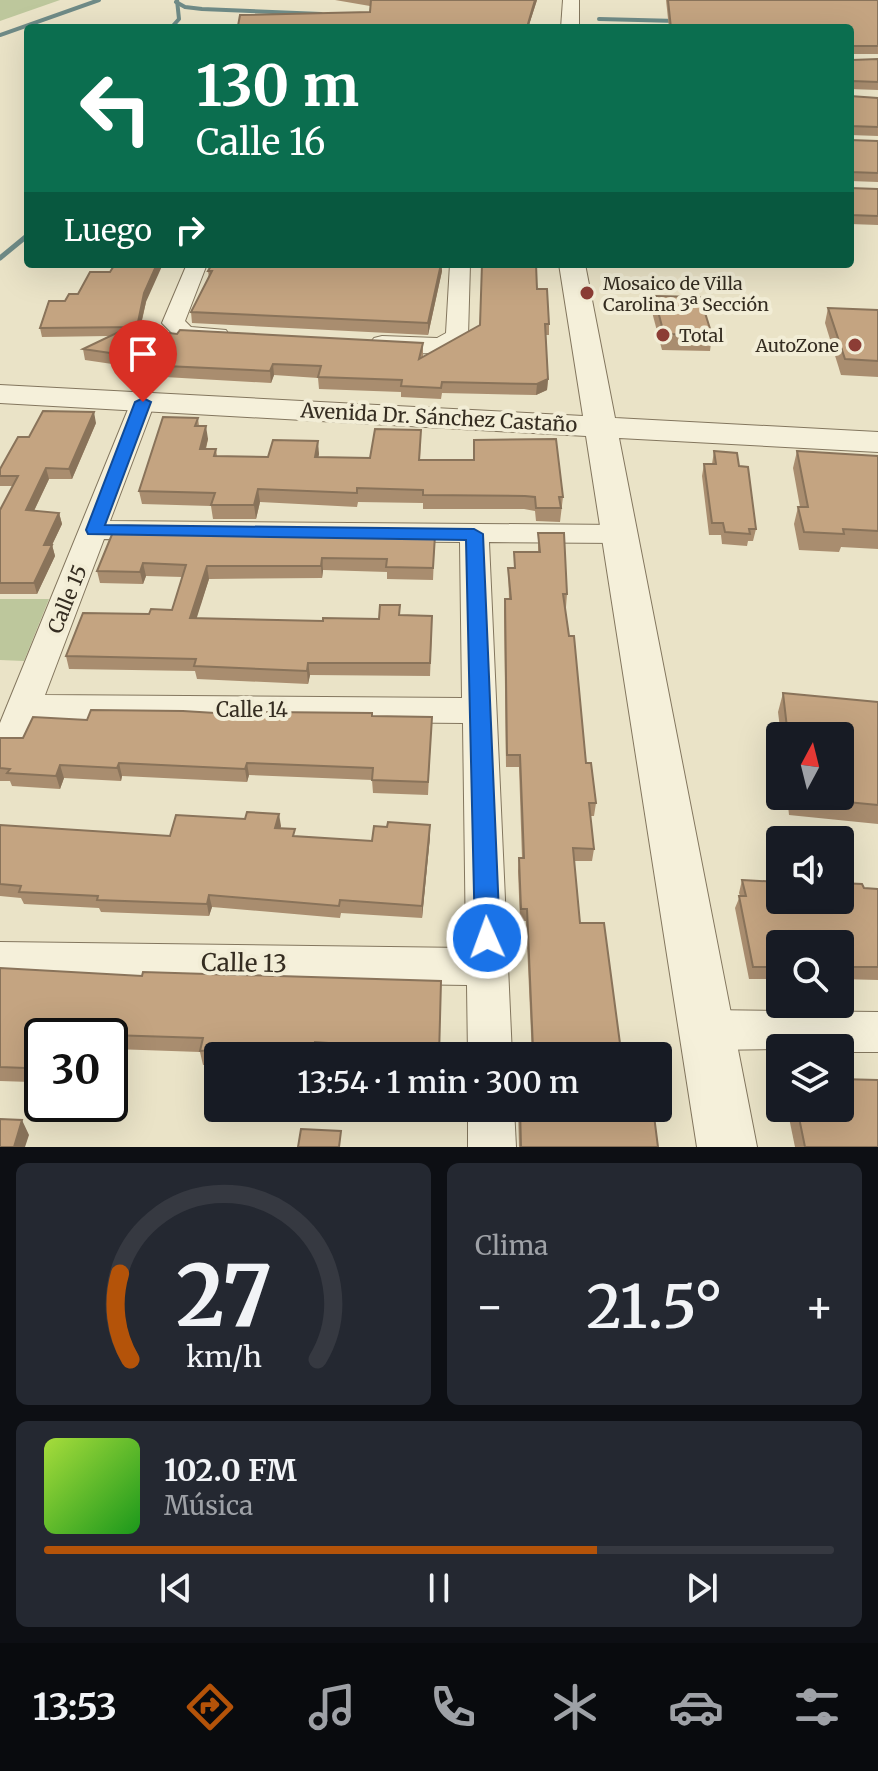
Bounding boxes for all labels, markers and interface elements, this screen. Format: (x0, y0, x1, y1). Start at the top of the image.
text: 130 m (196, 51, 359, 121)
icon: left (64, 56, 168, 160)
text: Calle 16 (196, 120, 326, 165)
icon: right (168, 208, 212, 252)
text: Luego (64, 211, 152, 249)
place label: Mosaico de Villa Carolina 3ª Sección (603, 272, 769, 316)
marker: Mosaico de Villa Carolina 3ª Sección (578, 284, 596, 302)
pin (109, 320, 177, 402)
place label: Total (679, 324, 724, 347)
marker: Total (654, 326, 672, 344)
icon: arrive (121, 332, 165, 376)
place label: AutoZone (754, 334, 839, 357)
marker: AutoZone (846, 336, 864, 354)
street label: Avenida Dr. Sánchez Castaño (299, 397, 578, 437)
street label: Calle 15 (42, 561, 92, 637)
street label: Calle 14 (216, 697, 288, 722)
north arrow (766, 722, 854, 810)
map controls (766, 722, 854, 1122)
button: sound (766, 826, 854, 914)
position arrow (445, 896, 529, 980)
button: search (766, 930, 854, 1018)
street label: Calle 13 (201, 947, 287, 979)
speed limit sign: 30 (24, 1018, 128, 1122)
button: layers (766, 1034, 854, 1122)
text: 13:54 · 1 min · 300 m (297, 1063, 579, 1101)
text: Clima (475, 1229, 548, 1262)
text: 27 (175, 1244, 272, 1349)
text: 21.5° (586, 1269, 723, 1344)
text: − (475, 1279, 504, 1334)
text: + (805, 1279, 834, 1334)
text: km/h (186, 1339, 261, 1375)
text: 102.0 FM (164, 1451, 297, 1489)
text: Música (164, 1489, 253, 1522)
icon: previous (154, 1566, 198, 1610)
icon: pause (417, 1566, 461, 1610)
icon: next (680, 1566, 724, 1610)
icon: directions (182, 1679, 238, 1735)
icon: music (304, 1679, 360, 1735)
icon: phone (425, 1679, 481, 1735)
icon: climate (547, 1679, 603, 1735)
icon: car (668, 1679, 724, 1735)
icon: filters (789, 1679, 845, 1735)
text: 13:53 (33, 1685, 117, 1730)

